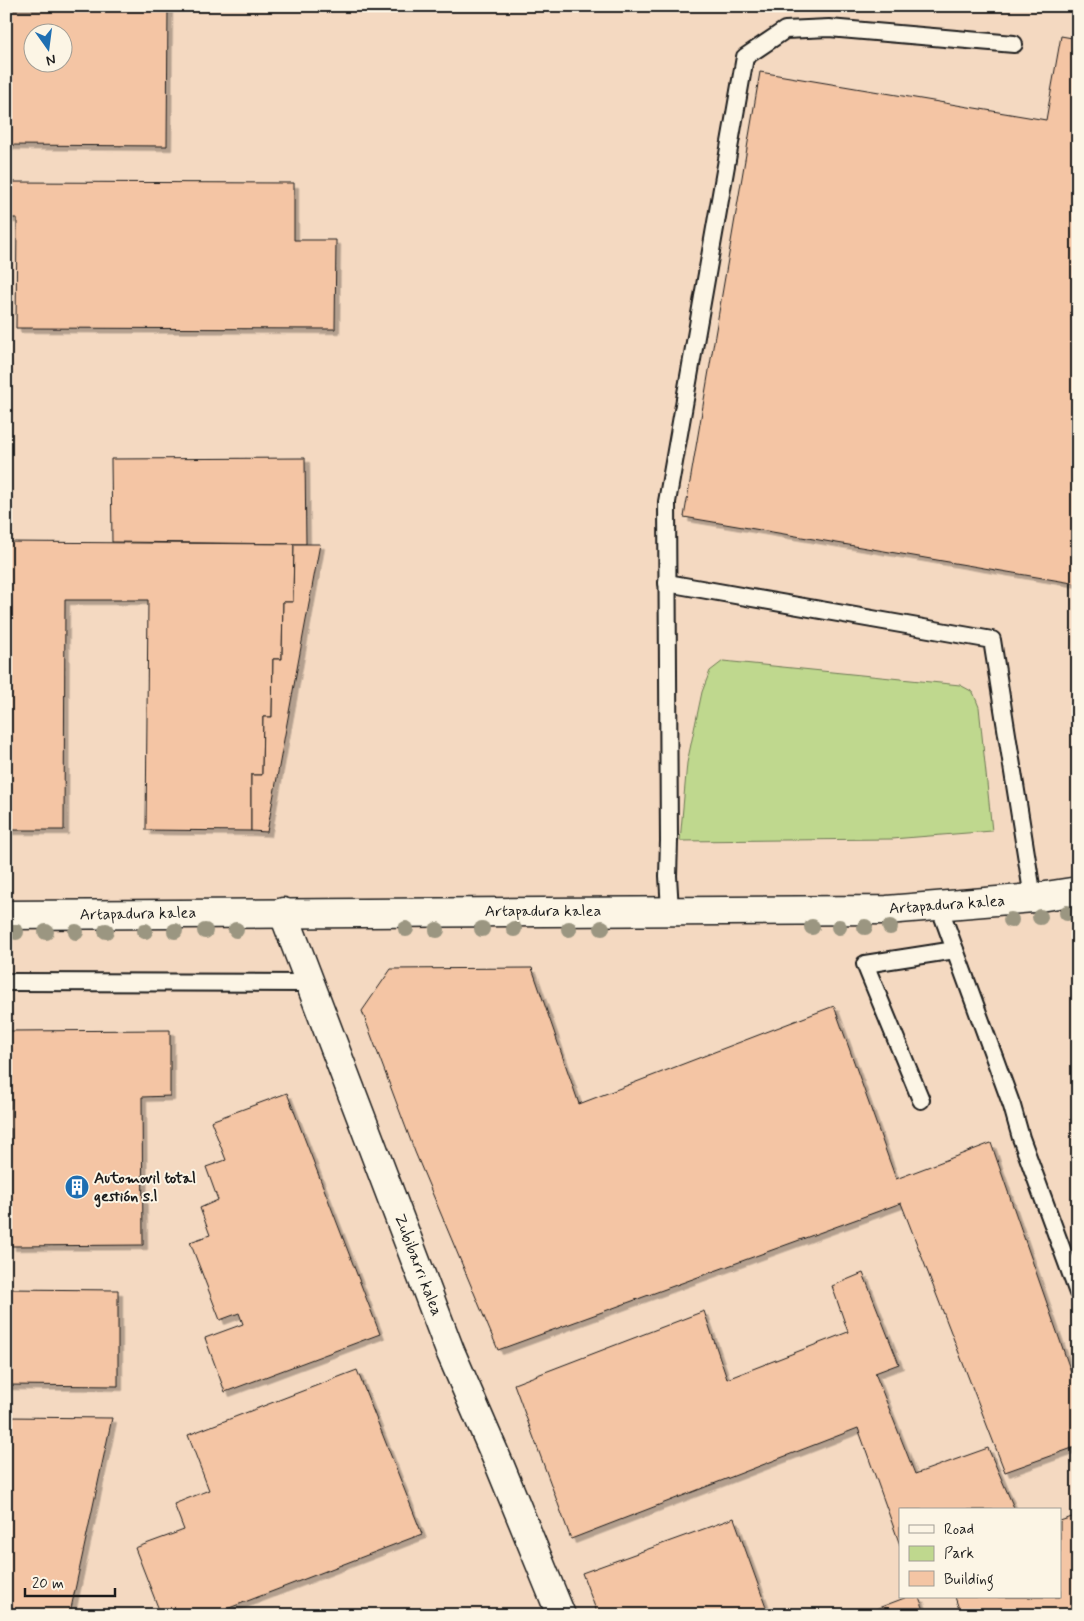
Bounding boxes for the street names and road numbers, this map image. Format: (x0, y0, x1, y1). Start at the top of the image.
street label: Artapadura kalea (888, 890, 1006, 920)
street label: Artapadura kalea (485, 901, 601, 922)
street label: Artapadura kalea (80, 902, 197, 926)
street label: Zubibarri kalea (389, 1211, 447, 1319)

